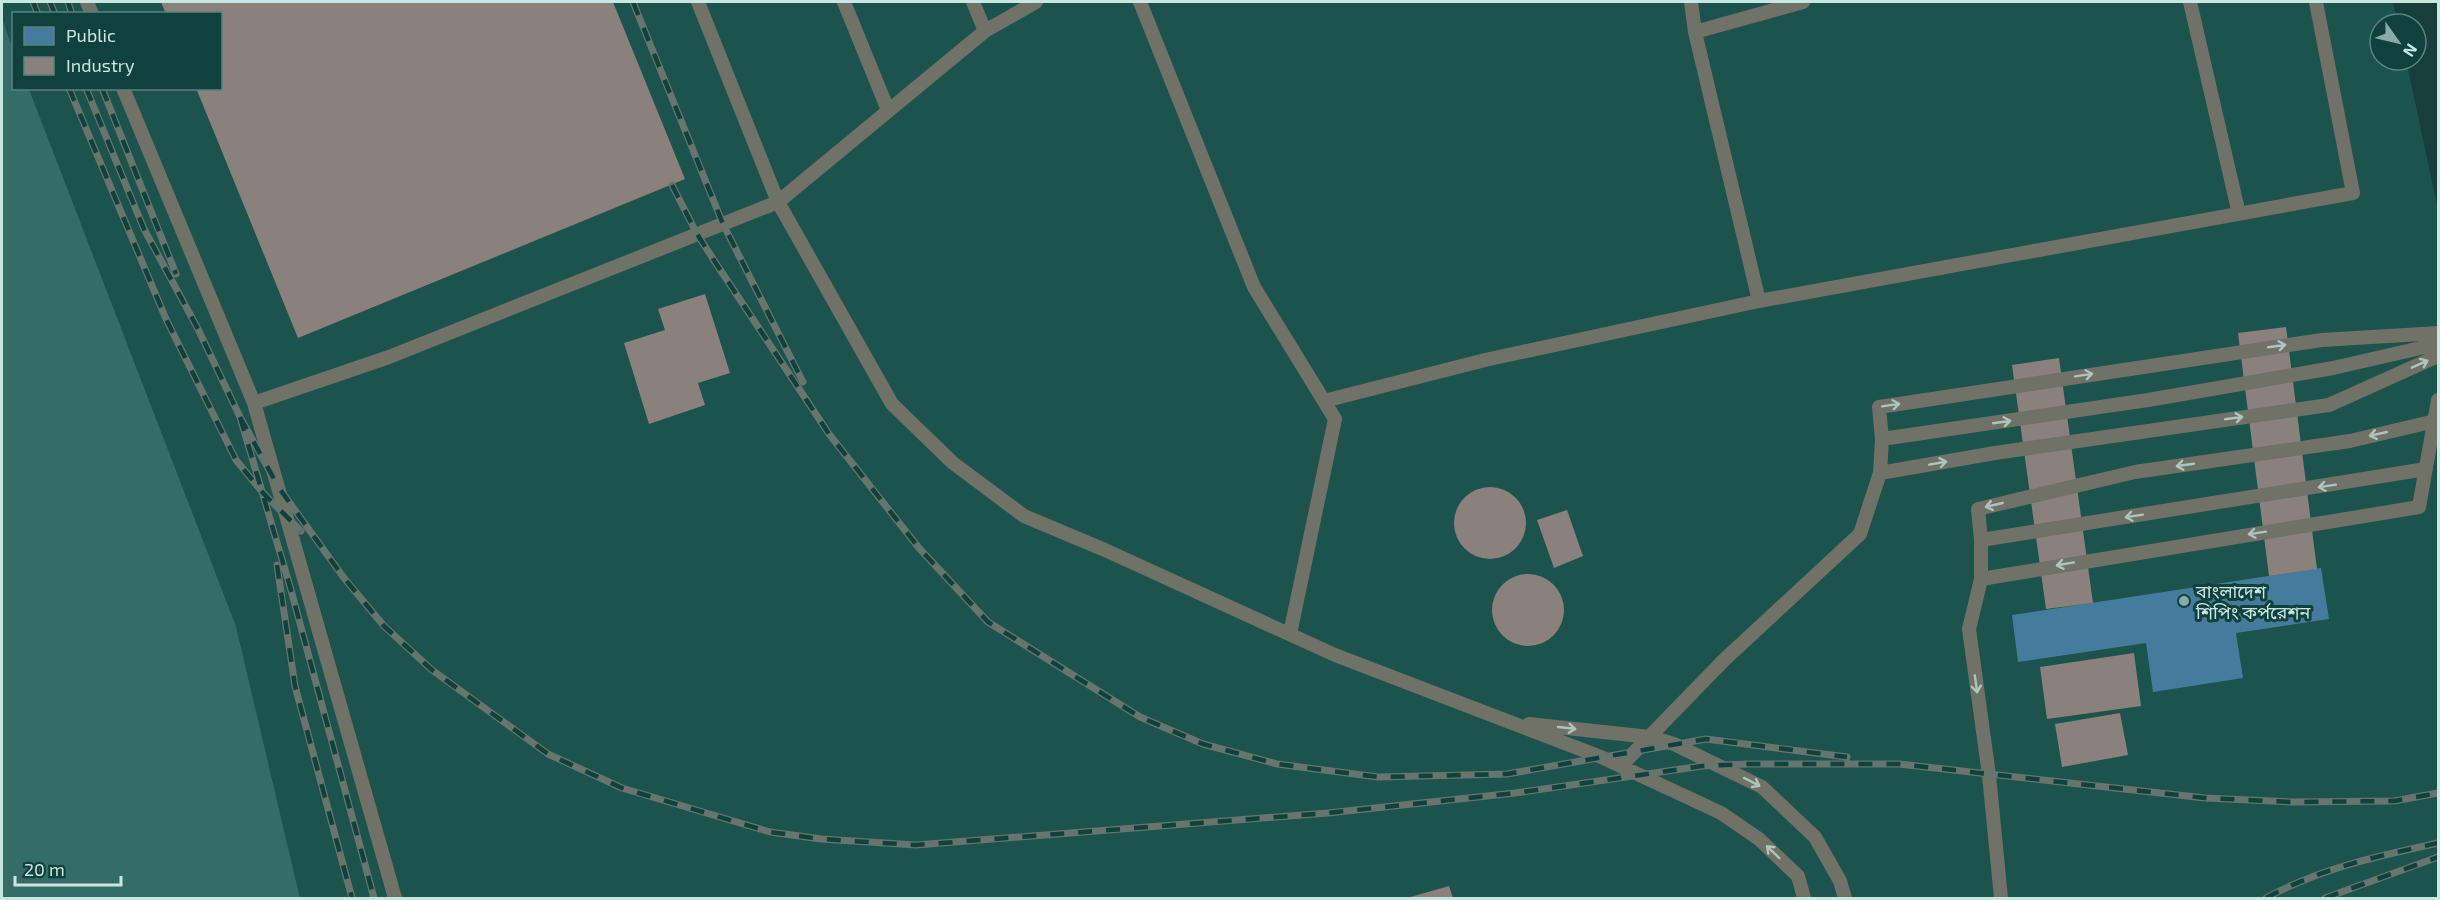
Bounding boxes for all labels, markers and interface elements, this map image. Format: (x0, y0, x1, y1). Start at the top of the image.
legend (12, 12, 222, 90)
north arrow (2368, 12, 2428, 72)
text: Public (66, 24, 116, 46)
text: N (2400, 41, 2422, 61)
text: Industry (66, 54, 135, 76)
one-way arrow (2266, 341, 2286, 352)
one-way arrow (2410, 358, 2428, 370)
one-way arrow (2073, 370, 2093, 381)
one-way arrow (1881, 400, 1900, 411)
one-way arrow (2224, 413, 2244, 424)
one-way arrow (1992, 416, 2012, 427)
one-way arrow (2368, 429, 2387, 441)
one-way arrow (1927, 457, 1947, 468)
one-way arrow (2176, 459, 2196, 470)
one-way arrow (2318, 480, 2337, 491)
one-way arrow (1985, 499, 2004, 511)
one-way arrow (2125, 511, 2145, 522)
one-way arrow (2248, 528, 2268, 539)
one-way arrow (2056, 559, 2075, 570)
place label: বাংলাদেশ শিপিং কর্পরেশন (2195, 580, 2312, 623)
marker: বাংলাদেশ শিপিং কর্পরেশন (2177, 594, 2191, 608)
one-way arrow (1971, 674, 1982, 694)
one-way arrow (1557, 723, 1577, 734)
one-way arrow (1743, 776, 1760, 788)
one-way arrow (1765, 844, 1780, 859)
scale bar (15, 849, 122, 887)
text: 20 m (24, 858, 65, 880)

